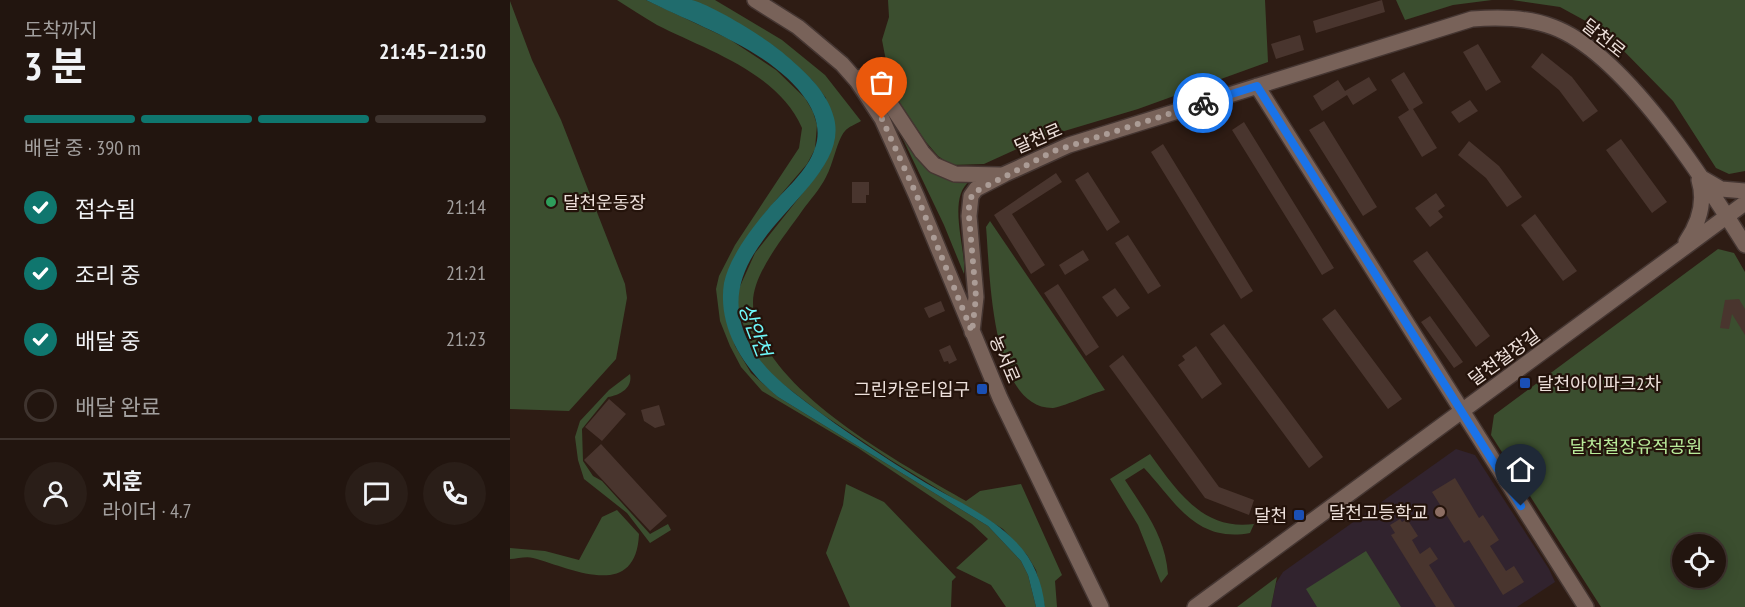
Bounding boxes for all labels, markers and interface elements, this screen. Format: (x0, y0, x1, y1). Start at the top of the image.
street label: 달천로 (1577, 13, 1631, 63)
text: 도착까지 (24, 17, 98, 43)
text: 21:45–21:50 (379, 37, 486, 65)
text: 3 분 (24, 40, 87, 91)
pin (856, 57, 907, 119)
icon: bag (865, 66, 898, 99)
courier (1173, 73, 1233, 133)
icon: bike (1187, 87, 1220, 120)
street label: 달천로 (1011, 118, 1065, 158)
text: 배달 중 · 390 m (24, 135, 140, 161)
icon: check (24, 191, 57, 224)
place label: 달천운동장 (563, 191, 646, 214)
text: 21:14 (446, 194, 486, 220)
text: 접수됨 (75, 195, 136, 223)
marker: 달천운동장 (544, 195, 558, 209)
icon: check (24, 257, 57, 290)
text: 21:21 (446, 260, 486, 286)
text: 조리 중 (75, 261, 140, 289)
water label: 상안천 (733, 300, 778, 363)
icon: check (24, 323, 57, 356)
street label: 달천철장길 (1464, 323, 1544, 391)
text: 21:23 (446, 326, 486, 352)
text: 배달 중 (75, 327, 140, 355)
street label: 농서로 (985, 332, 1025, 386)
place label: 달천아이파크2차 (1537, 372, 1661, 395)
marker: 달천아이파크2차 (1518, 376, 1532, 390)
place label: 그린카운티입구 (854, 378, 970, 401)
marker: 그린카운티입구 (975, 382, 989, 396)
text: 배달 완료 (75, 393, 161, 421)
park label: 달천철장유적공원 (1570, 435, 1702, 458)
pin (1495, 444, 1546, 506)
icon: home (1504, 453, 1537, 486)
button: person (24, 462, 87, 525)
button: chat (345, 462, 408, 525)
button: phone (423, 462, 486, 525)
text: 지훈 (102, 467, 142, 495)
text: 라이더 · 4.7 (102, 498, 192, 524)
place label: 달천고등학교 (1329, 501, 1428, 524)
place label: 달천 (1254, 504, 1287, 527)
marker: 달천고등학교 (1433, 505, 1447, 519)
marker: 달천 (1292, 508, 1306, 522)
map controls (1672, 534, 1726, 588)
button: locate (1672, 534, 1726, 588)

